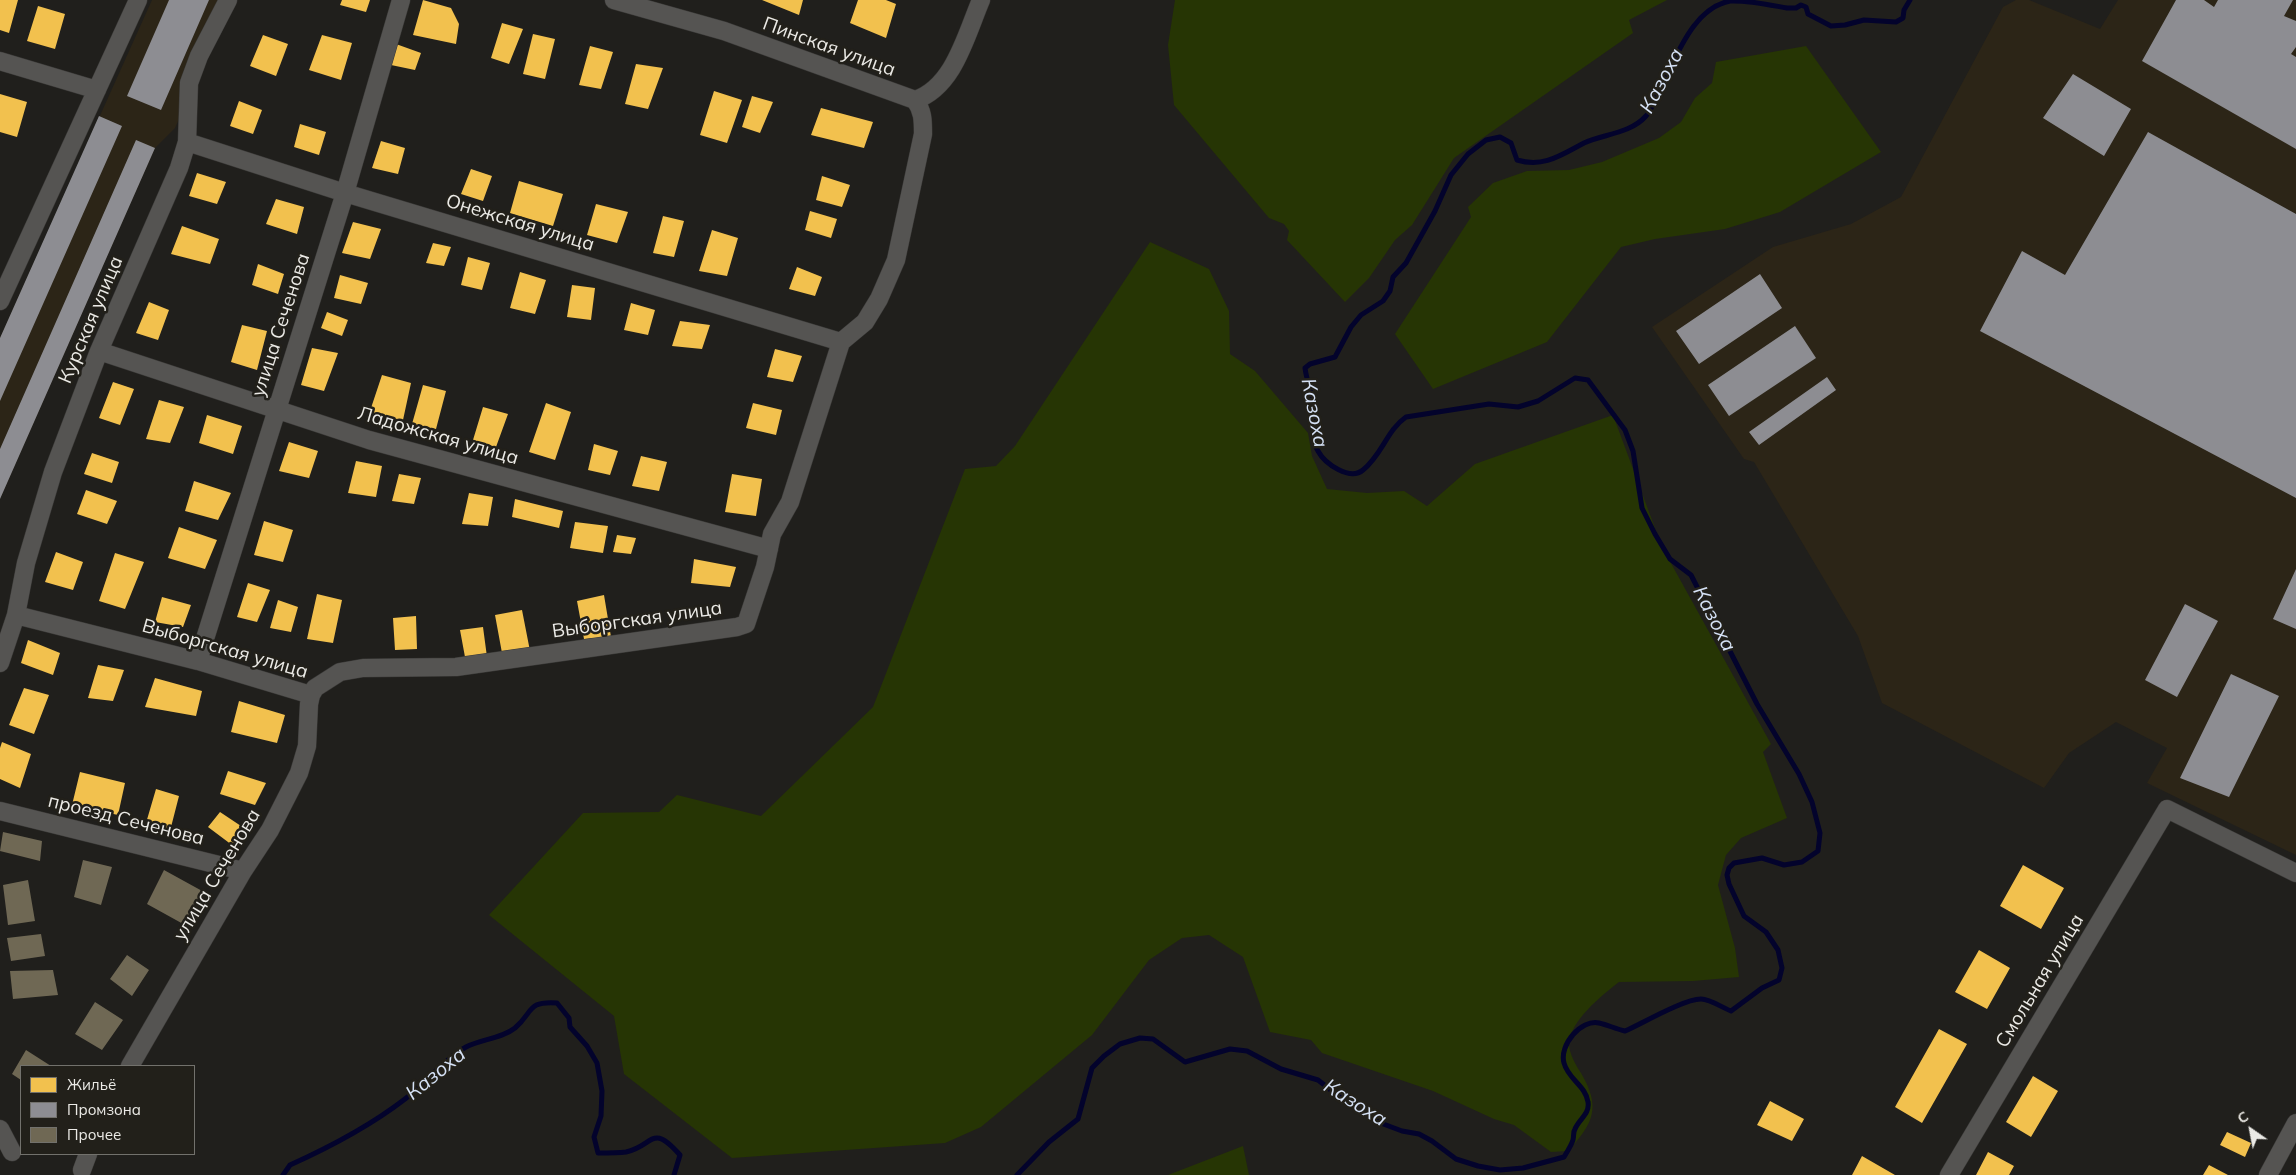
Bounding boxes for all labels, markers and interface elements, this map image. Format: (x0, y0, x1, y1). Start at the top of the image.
street label: Пинская улица (760, 12, 898, 82)
water label: Казоха (1635, 45, 1689, 117)
street label: Онежская улица (443, 190, 597, 256)
street label: улица Сеченова (247, 250, 315, 400)
street label: Курская улица (54, 253, 128, 387)
water label: Казоха (1296, 376, 1332, 450)
street label: Ладожская улица (355, 402, 521, 470)
water label: Казоха (1687, 582, 1741, 656)
street label: Выборгская улица (551, 597, 723, 643)
street label: Выборгская улица (139, 614, 311, 684)
street label: проезд Сеченова (46, 790, 206, 850)
street label: улица Сеченова (169, 805, 265, 945)
street label: Смольная улица (1991, 910, 2089, 1052)
water label: Казоха (401, 1043, 471, 1105)
legend (20, 1065, 195, 1155)
water label: Казоха (1319, 1074, 1391, 1132)
text: Жильё (67, 1075, 116, 1094)
text: Промзона (67, 1100, 141, 1119)
north arrow (2226, 1105, 2276, 1155)
text: С (2234, 1107, 2252, 1128)
text: Прочее (67, 1125, 121, 1144)

